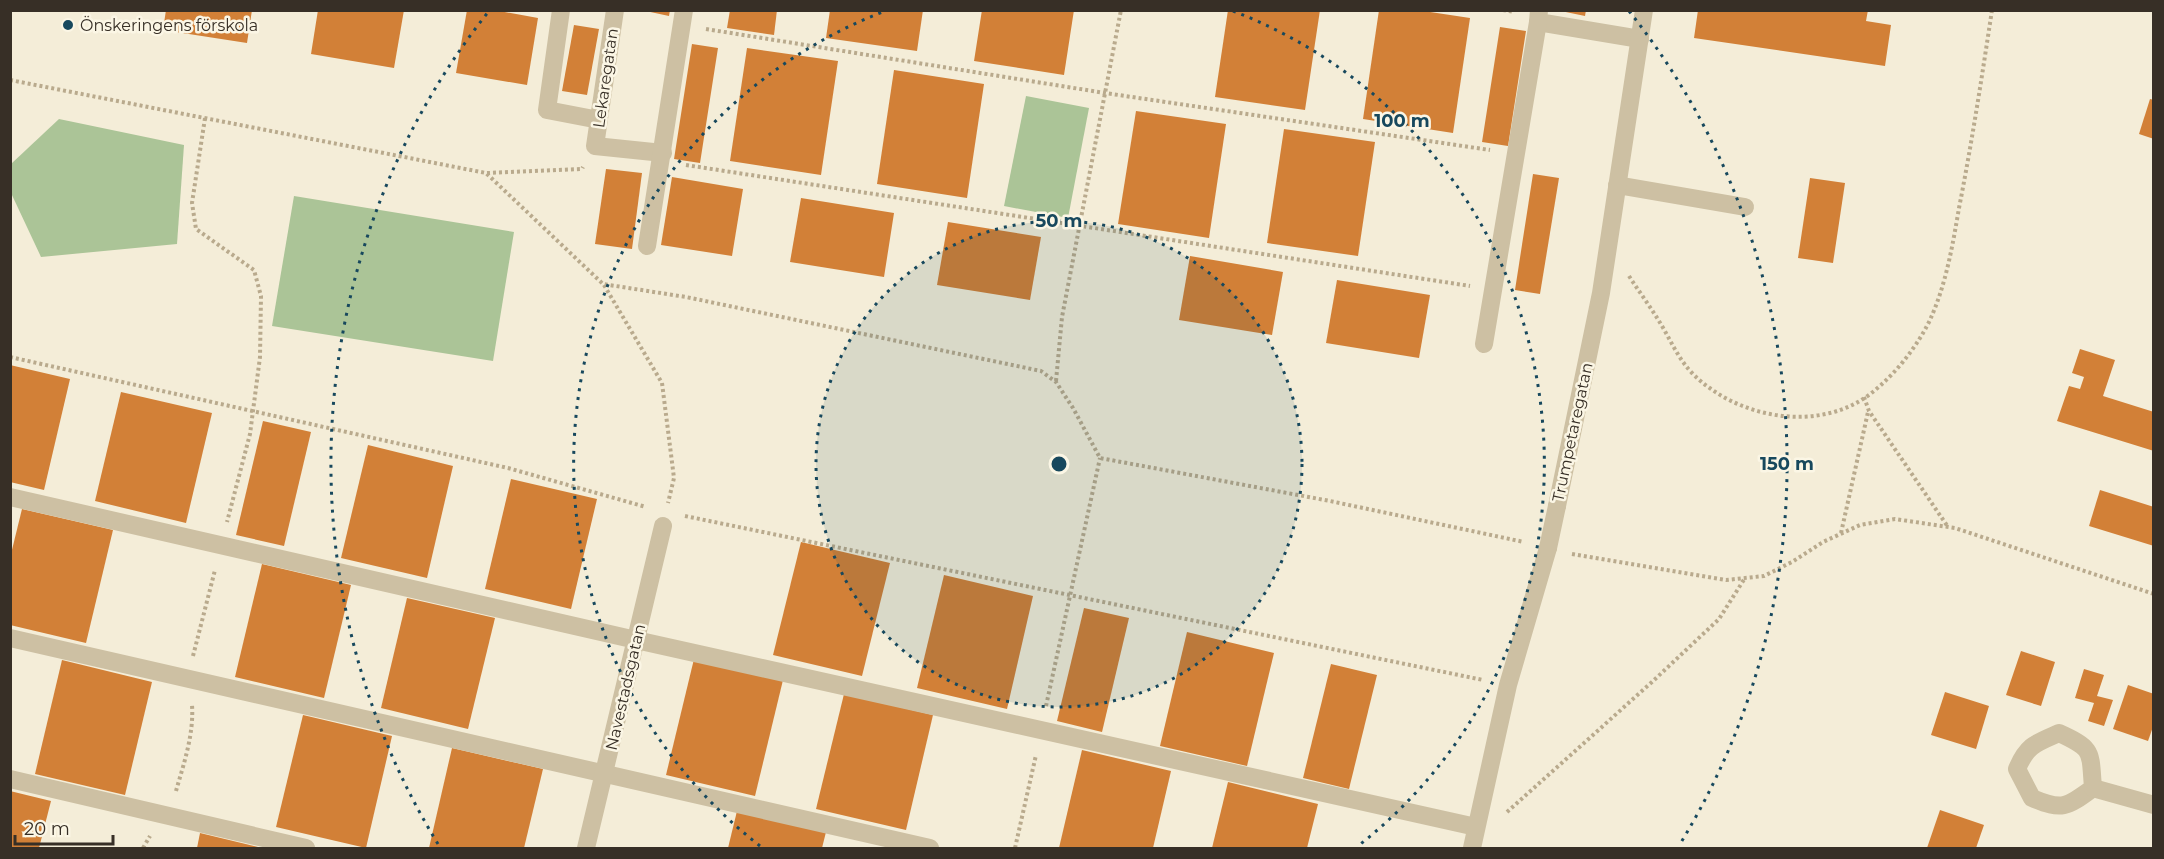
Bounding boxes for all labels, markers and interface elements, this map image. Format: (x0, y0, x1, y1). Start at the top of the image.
place label: Önskeringens förskola (80, 15, 258, 35)
marker: Önskeringens förskola (61, 18, 75, 32)
street label: Lekaregatan (589, 27, 622, 129)
text: 100 m (1374, 110, 1430, 132)
text: 50 m (1036, 210, 1082, 232)
street label: Trumpetaregatan (1548, 361, 1597, 504)
text: 150 m (1760, 453, 1814, 475)
centre of rings (1049, 454, 1069, 474)
street label: Navestadsgatan (602, 622, 649, 752)
scale bar (15, 808, 112, 846)
text: 20 m (24, 818, 70, 840)

